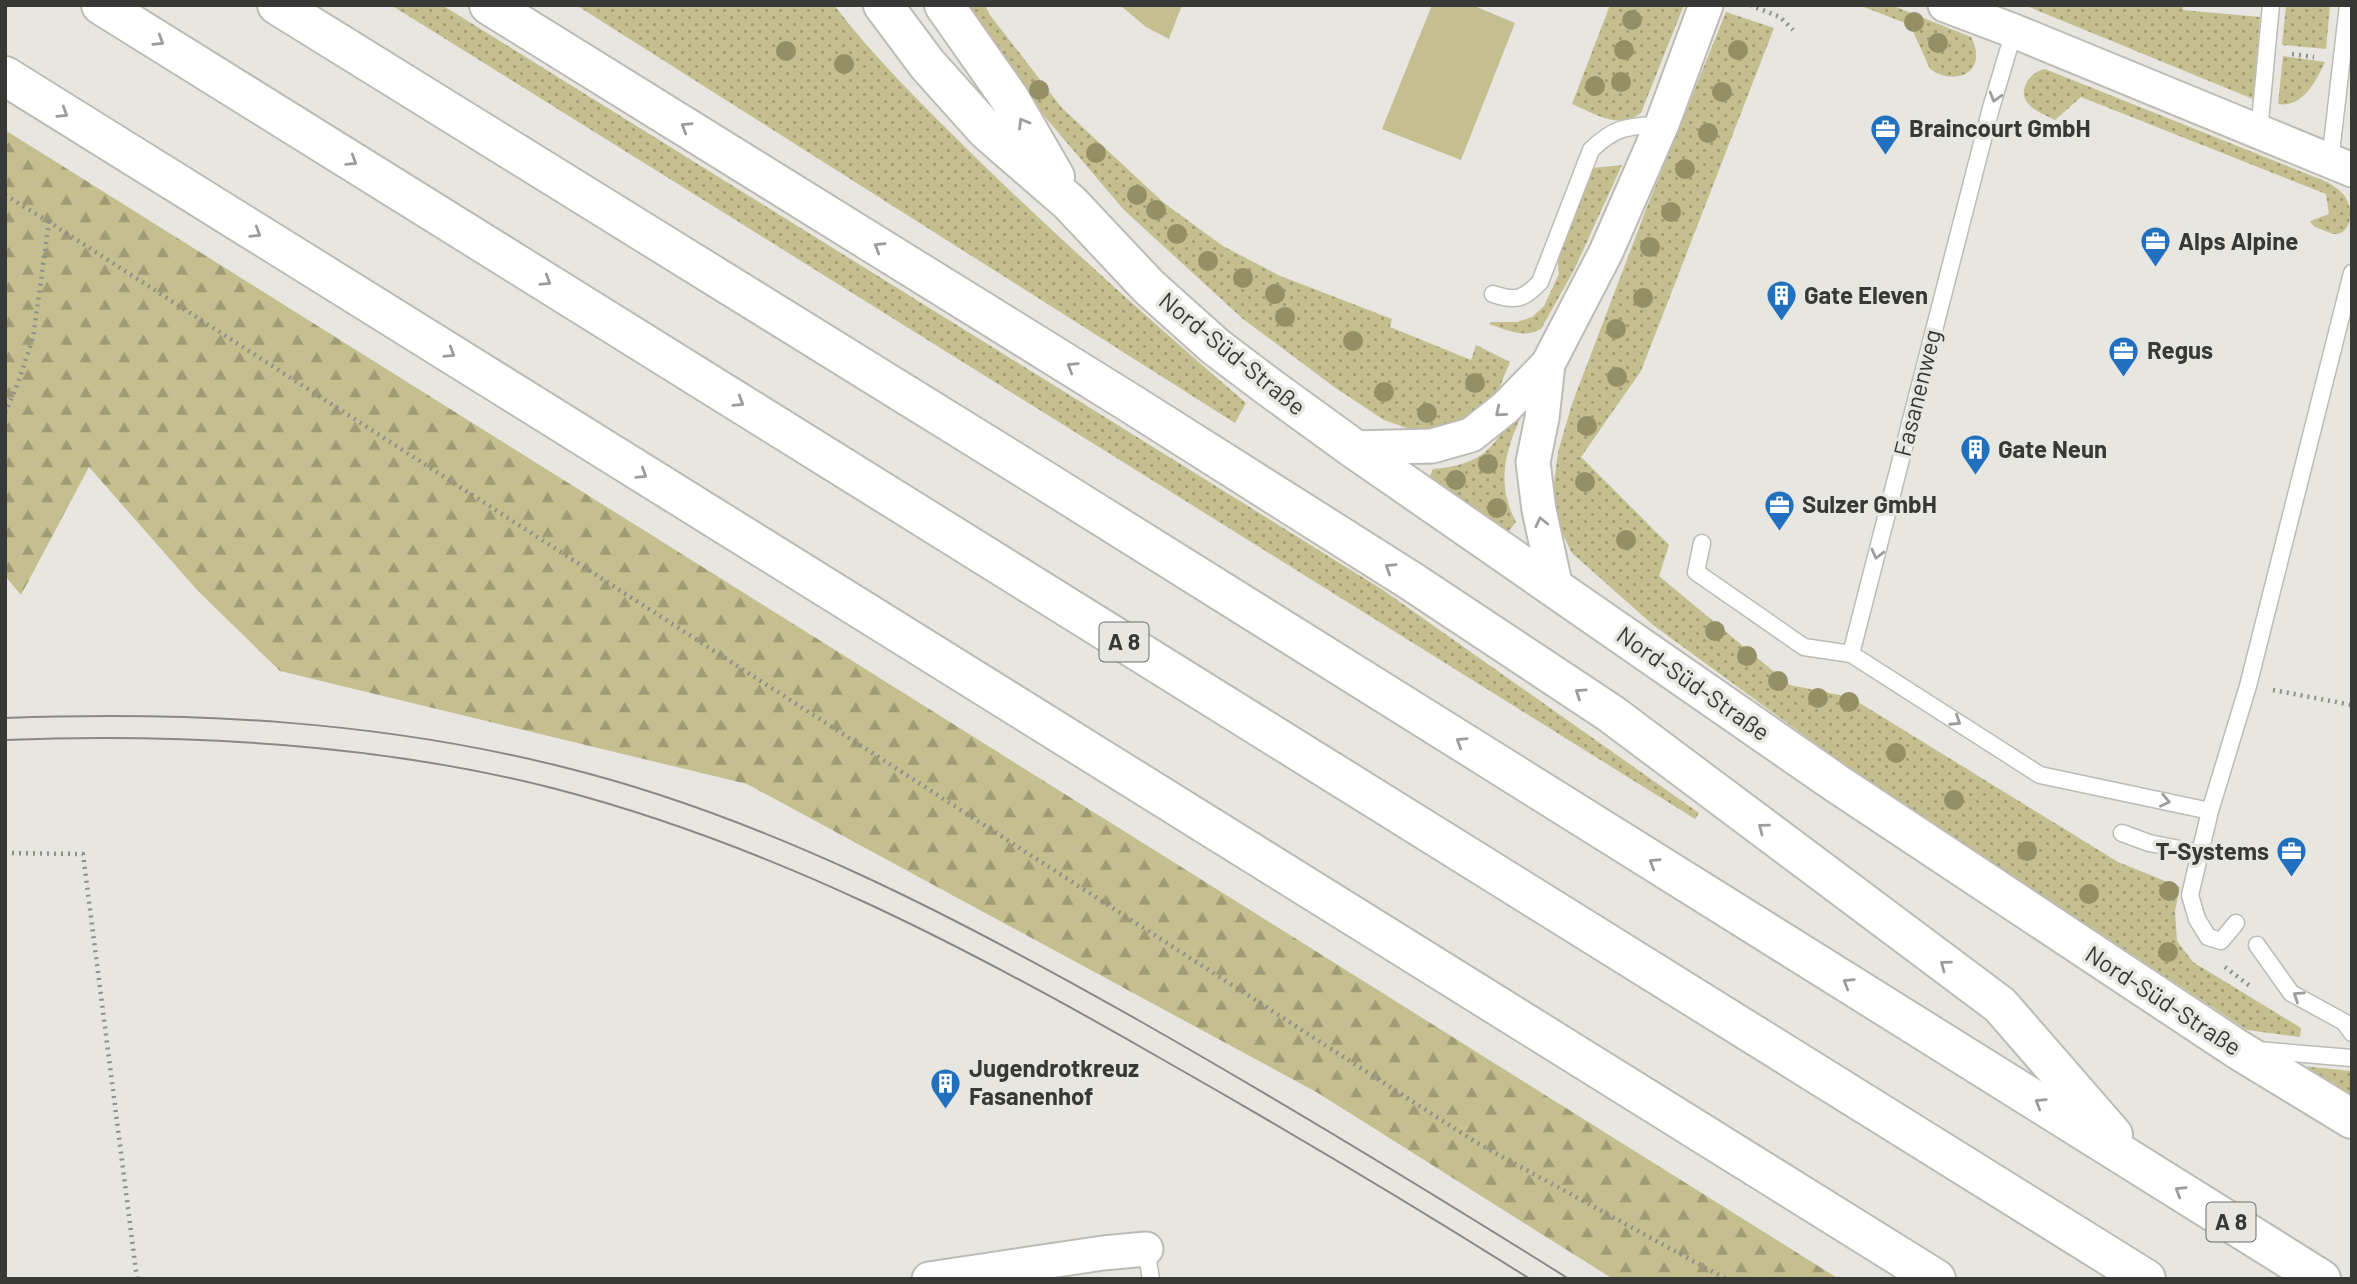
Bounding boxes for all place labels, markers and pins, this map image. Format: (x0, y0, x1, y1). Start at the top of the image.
office icon: Braincourt GmbH (1869, 112, 1903, 156)
place label: Braincourt GmbH (1909, 113, 2091, 142)
office icon: Alps Alpine (2138, 225, 2172, 269)
place label: Alps Alpine (2178, 226, 2298, 255)
building icon: Gate Eleven (1764, 279, 1798, 323)
place label: Gate Eleven (1804, 280, 1928, 309)
office icon: Regus (2107, 334, 2141, 378)
place label: Regus (2147, 335, 2213, 364)
building icon: Gate Neun (1958, 433, 1992, 477)
place label: Gate Neun (1998, 434, 2107, 463)
office icon: Sulzer GmbH (1762, 488, 1796, 532)
place label: Sulzer GmbH (1802, 489, 1937, 518)
office icon: T-Systems (2275, 835, 2309, 879)
place label: T-Systems (2155, 836, 2269, 865)
place label: Jugendrotkreuz Fasanenhof (969, 1053, 1139, 1110)
building icon: Jugendrotkreuz Fasanenhof (929, 1066, 963, 1110)

